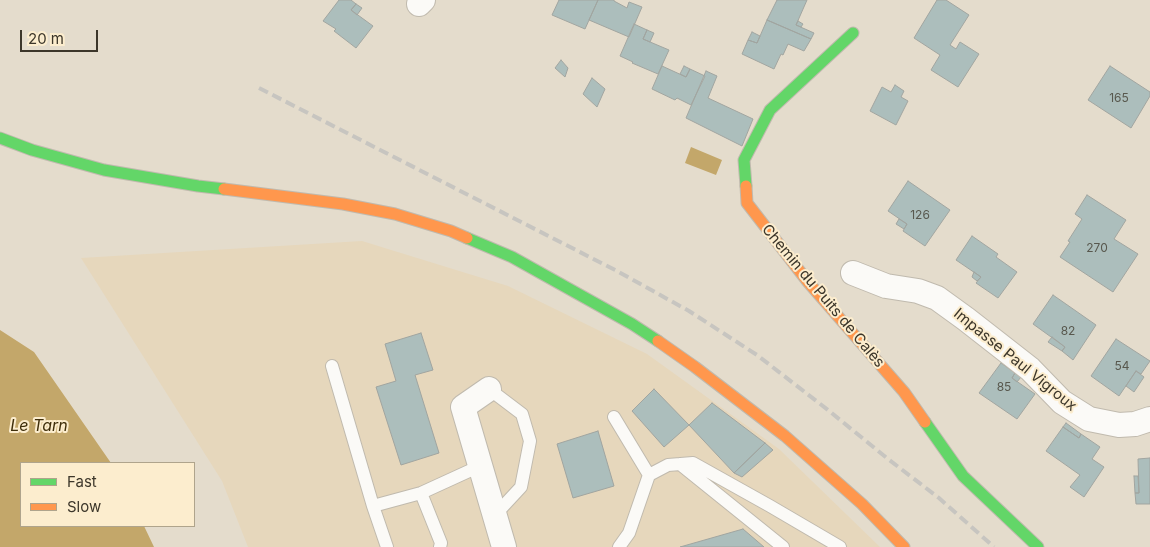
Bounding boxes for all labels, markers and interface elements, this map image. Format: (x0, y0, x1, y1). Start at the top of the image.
scale bar (22, 20, 100, 52)
text: 20 m (28, 29, 64, 48)
house number: 165 (1109, 91, 1129, 105)
house number: 126 (910, 208, 930, 222)
street label: Chemin du Puits de Calès (758, 221, 888, 371)
house number: 270 (1086, 241, 1108, 255)
street label: Impasse Paul Vigroux (950, 305, 1080, 415)
house number: 82 (1061, 324, 1075, 338)
house number: 54 (1114, 359, 1130, 373)
house number: 85 (997, 380, 1011, 394)
water label: Le Tarn (10, 416, 68, 436)
legend (20, 462, 195, 527)
text: Fast (67, 472, 97, 491)
text: Slow (67, 497, 101, 516)

